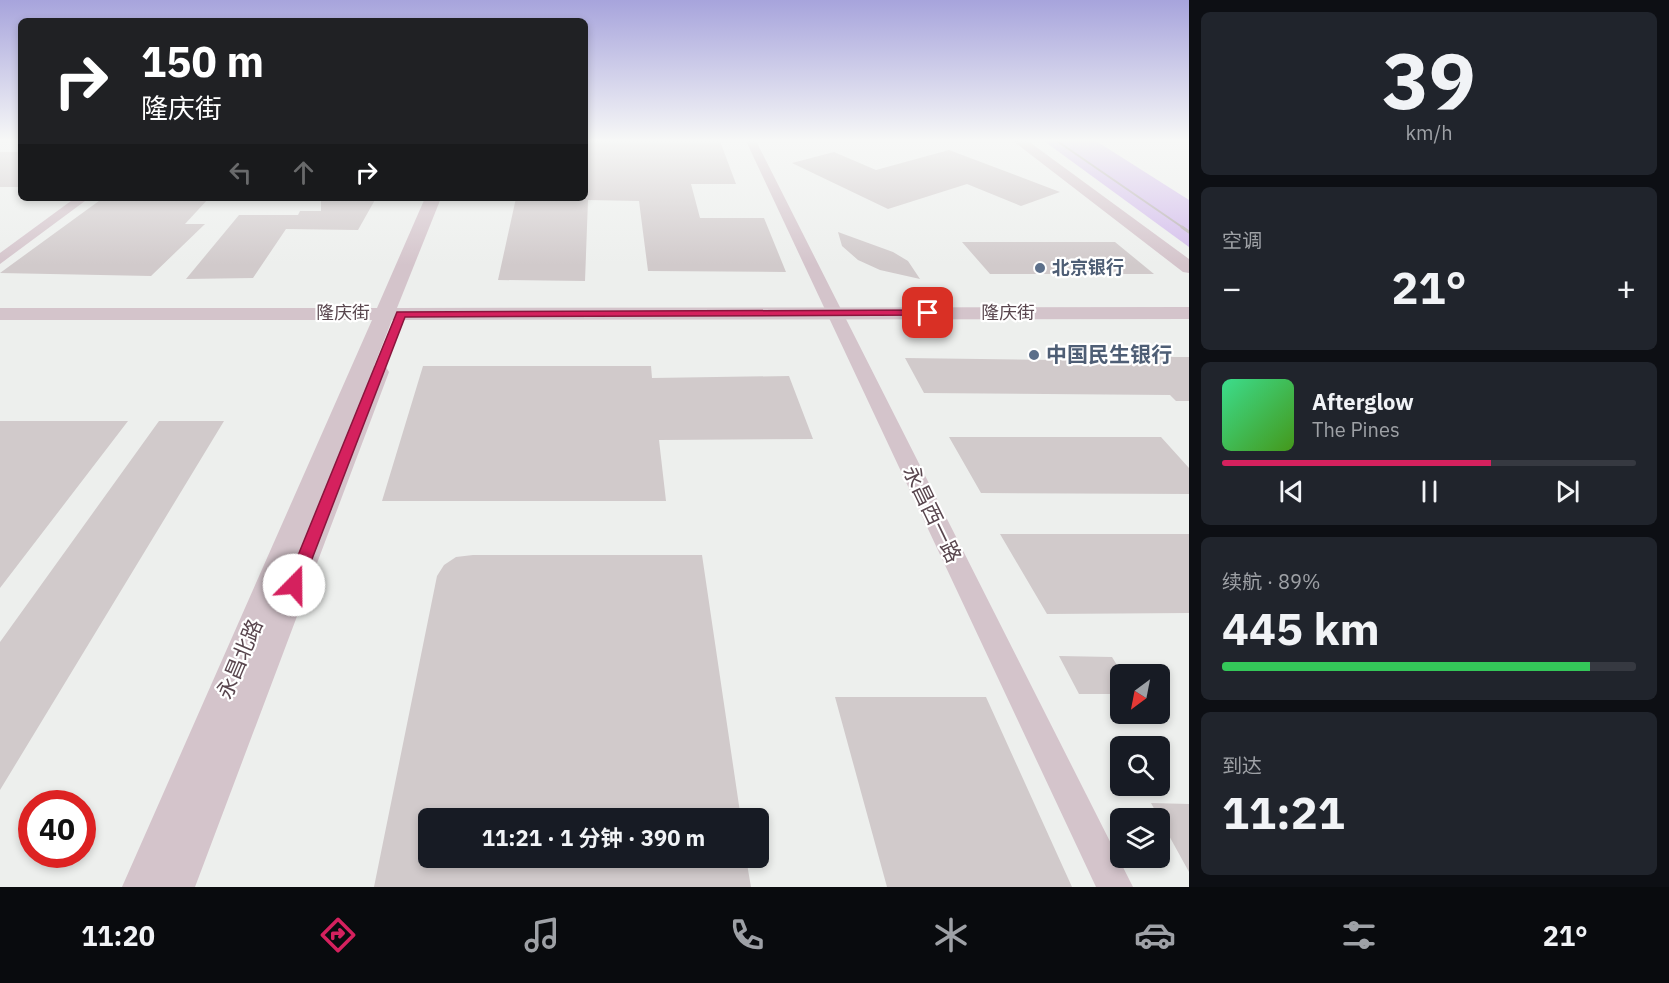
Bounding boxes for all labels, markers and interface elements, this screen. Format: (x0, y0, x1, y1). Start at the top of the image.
text: 39 (1382, 29, 1476, 130)
text: 150 m (141, 34, 264, 89)
icon: right (42, 42, 120, 120)
text: 隆庆街 (141, 90, 222, 125)
text: km/h (1405, 119, 1453, 146)
icon: left (224, 156, 257, 189)
icon: ahead (287, 156, 320, 189)
icon: right (350, 156, 383, 189)
text: 空调 (1222, 227, 1262, 254)
place label: 北京银行 (1052, 256, 1124, 279)
text: 21° (1391, 258, 1467, 316)
marker: 北京银行 (1033, 261, 1047, 275)
text: − (1222, 266, 1242, 309)
text: + (1616, 266, 1636, 309)
pin (902, 287, 953, 338)
icon: arrive (911, 296, 944, 329)
street label: 隆庆街 (316, 301, 370, 324)
street label: 隆庆街 (981, 301, 1035, 324)
place label: 中国民生银行 (1046, 340, 1172, 368)
marker: 中国民生银行 (1027, 348, 1041, 362)
text: Afterglow (1312, 387, 1414, 416)
text: The Pines (1312, 416, 1400, 443)
street label: 永昌西一路 (897, 460, 968, 567)
icon: previous (1275, 475, 1308, 508)
icon: pause (1413, 475, 1446, 508)
icon: next (1551, 475, 1584, 508)
position arrow (262, 553, 326, 617)
text: 续航 · 89% (1222, 568, 1321, 595)
text: 445 km (1222, 599, 1380, 657)
street label: 永昌北路 (210, 614, 268, 703)
north arrow (1110, 664, 1170, 724)
map controls (1110, 664, 1170, 868)
button: search (1110, 736, 1170, 796)
text: 到达 (1222, 752, 1262, 779)
text: 11:21 (1222, 783, 1345, 841)
speed limit sign: 40 (18, 790, 96, 868)
button: layers (1110, 808, 1170, 868)
text: 11:21 · 1 分钟 · 390 m (482, 823, 705, 852)
icon: directions (317, 914, 359, 956)
icon: music (521, 914, 563, 956)
icon: phone (726, 914, 768, 956)
icon: climate (930, 914, 972, 956)
icon: car (1134, 914, 1176, 956)
icon: filters (1338, 914, 1380, 956)
text: 11:20 (81, 918, 155, 953)
text: 21° (1543, 918, 1588, 953)

